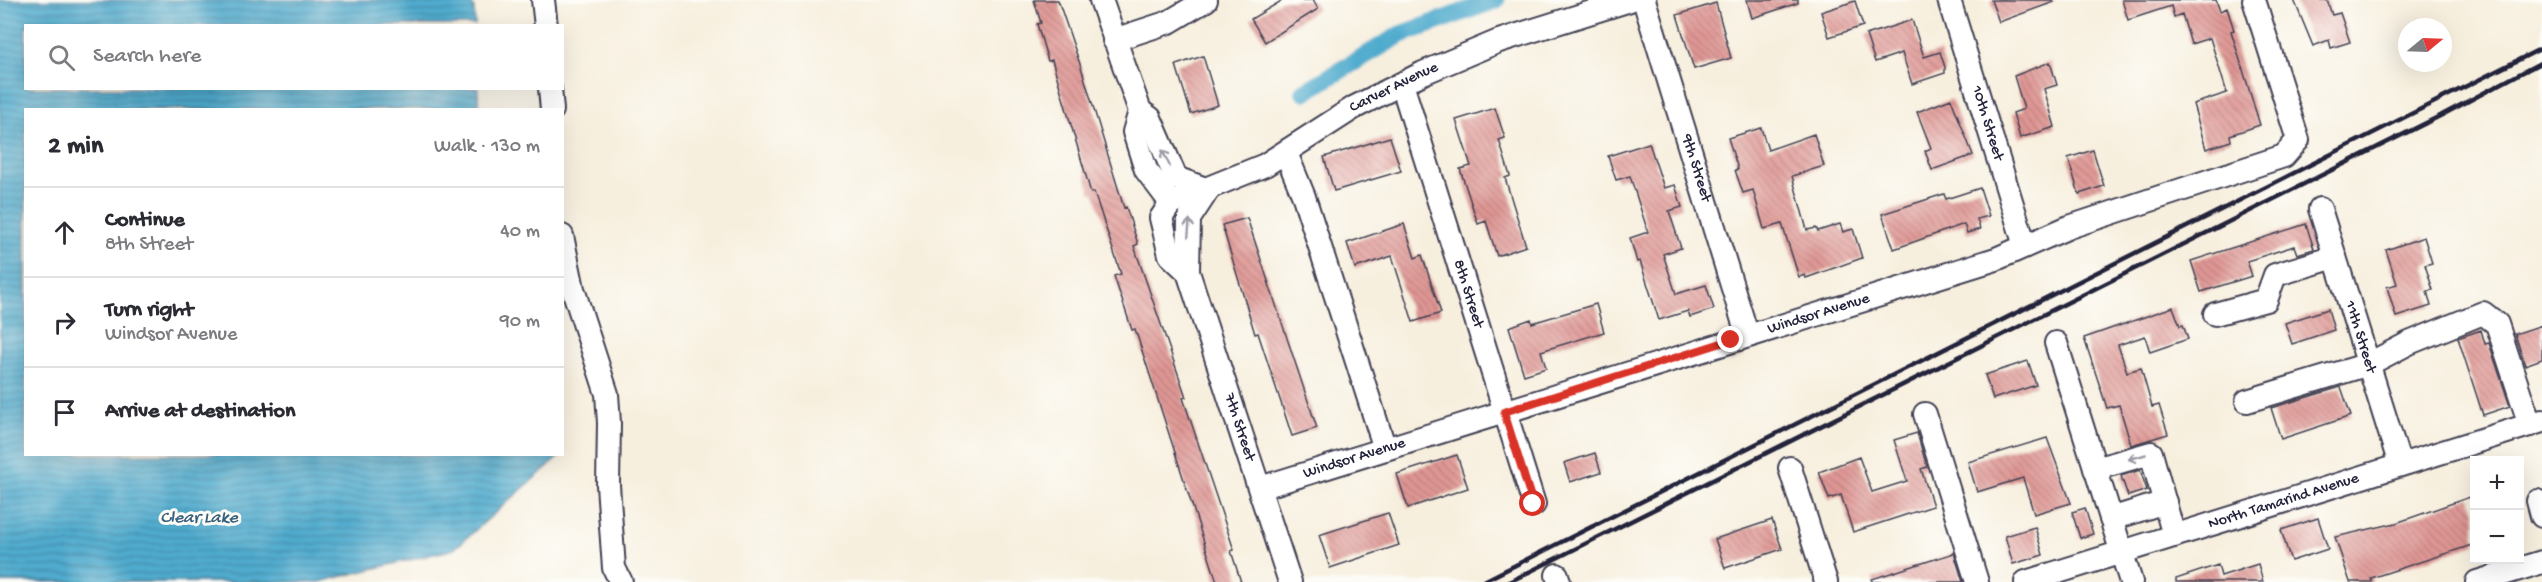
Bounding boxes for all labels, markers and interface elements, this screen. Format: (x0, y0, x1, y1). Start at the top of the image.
north arrow (2398, 18, 2452, 72)
search box (24, 24, 564, 90)
icon: search (45, 41, 78, 74)
text: Search here (93, 44, 201, 70)
street label: Carver Avenue (1346, 58, 1442, 117)
street label: 10th Street (1966, 83, 2008, 164)
street label: 9th Street (1676, 131, 1716, 206)
text: 2 min (48, 132, 103, 163)
text: Walk · 130 m (434, 136, 540, 159)
one-way arrow (1160, 150, 1172, 168)
text: Continue (105, 208, 185, 234)
icon: ahead (48, 216, 81, 249)
one-way arrow (1184, 219, 1195, 239)
text: 40 m (500, 221, 540, 244)
text: 8th Street (105, 234, 193, 257)
street label: 8th Street (1448, 257, 1488, 332)
street label: Windsor Avenue (1765, 289, 1873, 339)
text: Turn right (105, 298, 193, 324)
street label: 11th Street (2339, 298, 2381, 377)
icon: right (48, 306, 81, 339)
text: 90 m (500, 311, 540, 334)
text: Windsor Avenue (105, 324, 237, 347)
route end (1717, 326, 1743, 352)
street label: 7th Street (1219, 390, 1260, 465)
icon: arrive (48, 396, 81, 429)
text: Arrive at destination (105, 399, 295, 425)
street label: Windsor Avenue (1301, 434, 1409, 483)
one-way arrow (2128, 452, 2147, 463)
map controls (2470, 456, 2524, 564)
button: + (2470, 456, 2524, 510)
street label: North Tamarind Avenue (2206, 469, 2362, 534)
route start (1519, 490, 1545, 516)
water label: Clear Lake (160, 508, 238, 529)
button: − (2470, 510, 2524, 564)

